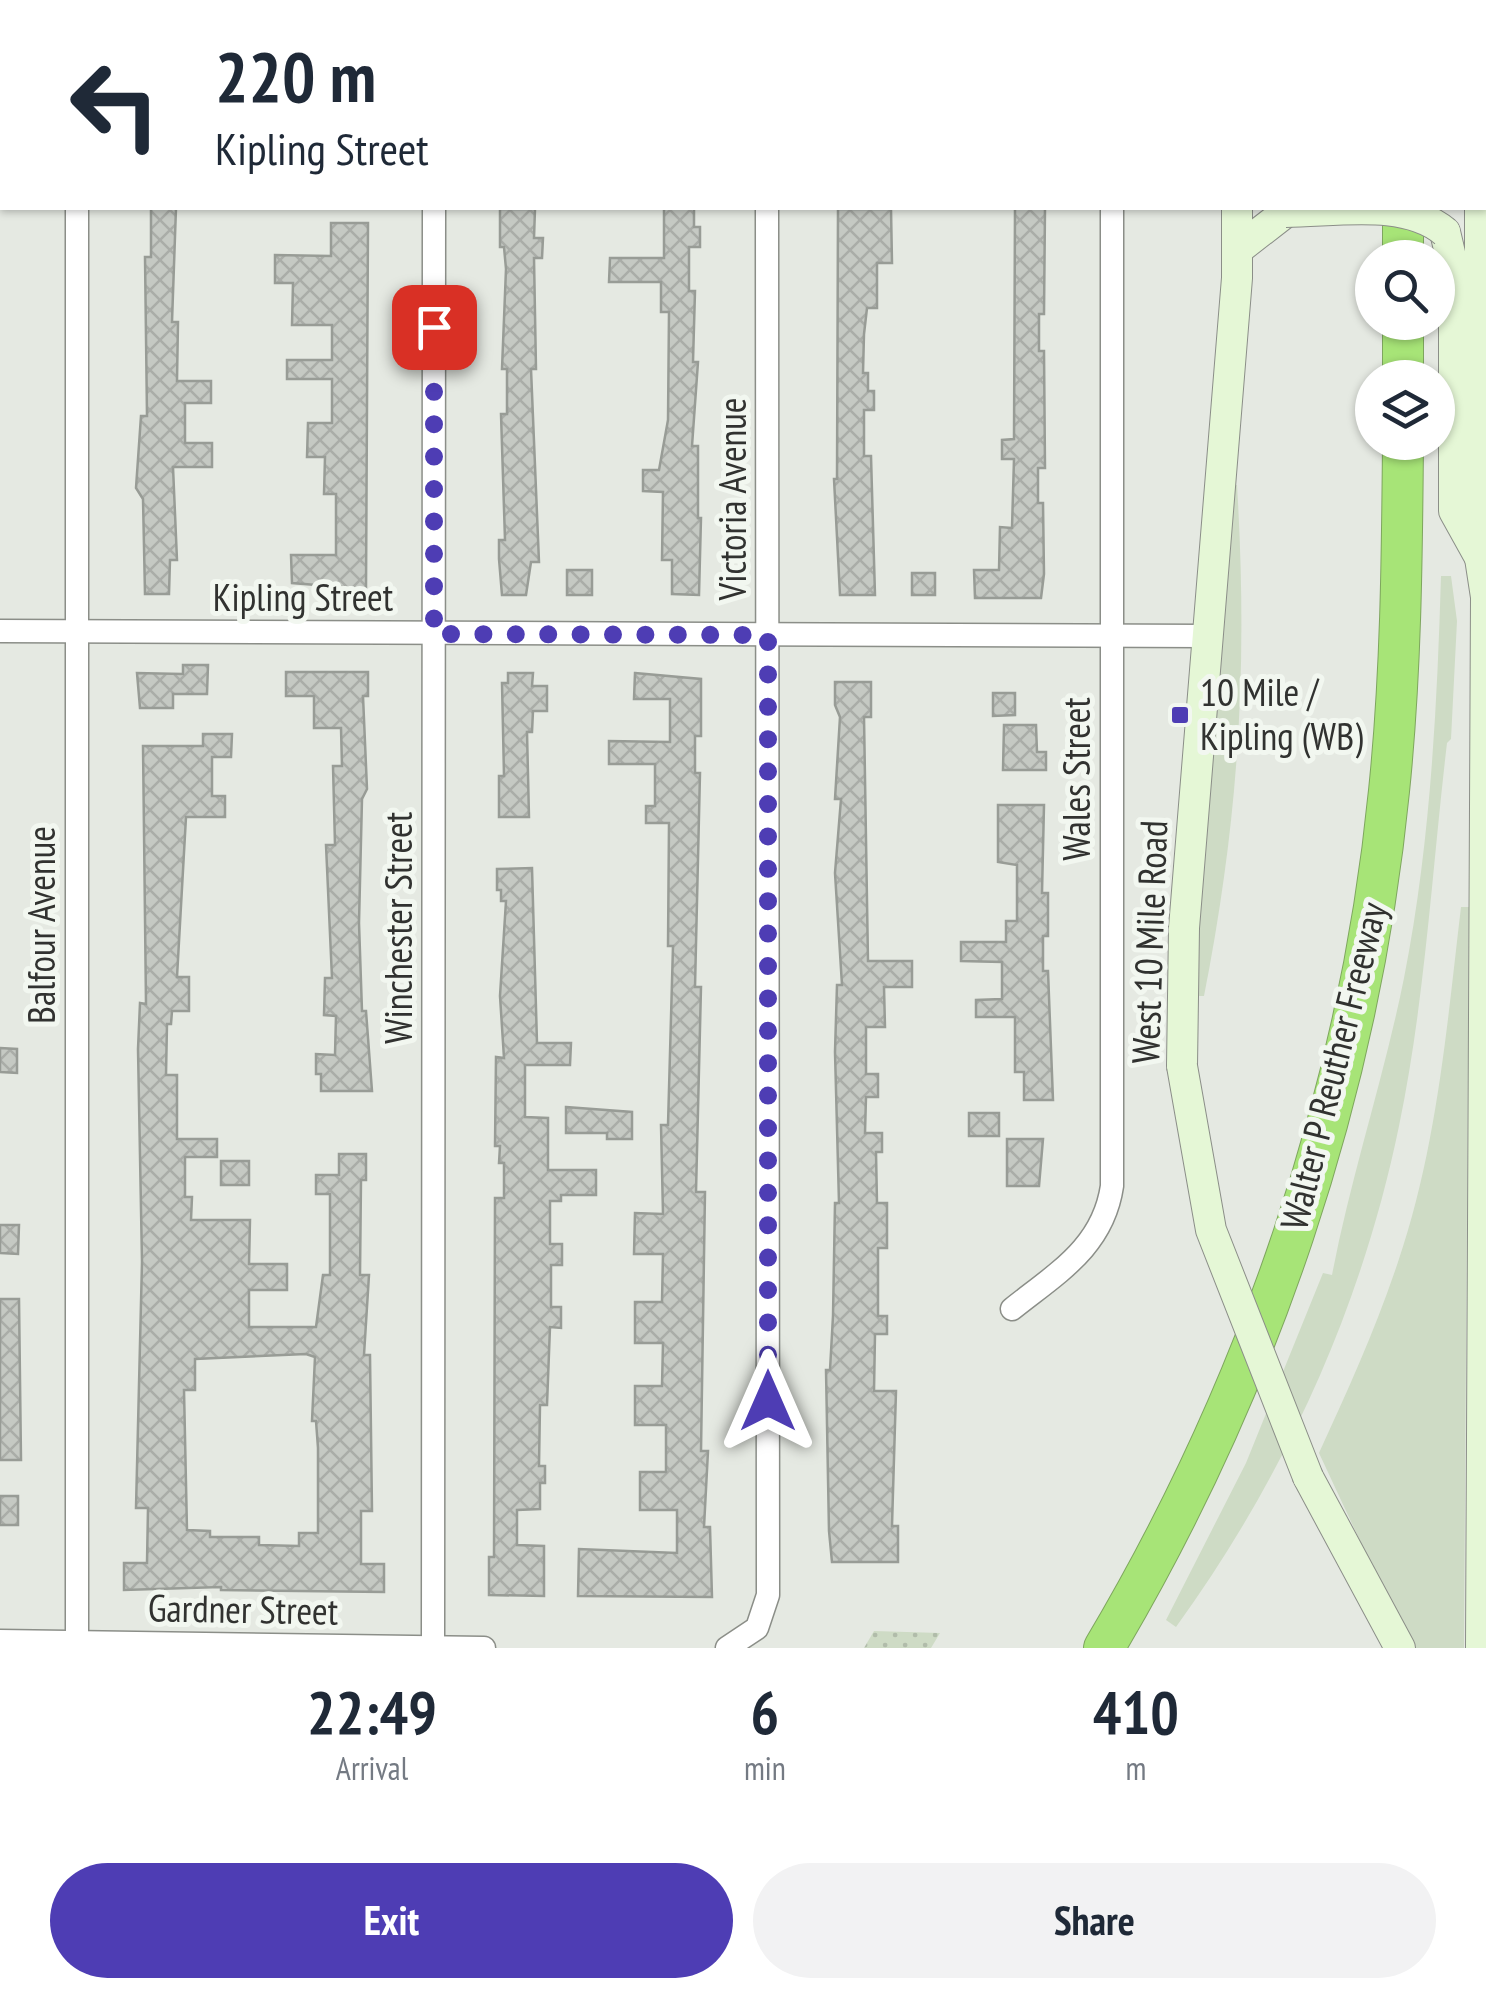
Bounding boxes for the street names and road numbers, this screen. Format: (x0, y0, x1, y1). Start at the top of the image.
street label: Victoria Avenue (707, 398, 756, 601)
street label: Kipling Street (213, 572, 394, 621)
street label: Wales Street (1051, 697, 1100, 861)
street label: Winchester Street (373, 811, 422, 1044)
street label: West 10 Mile Road (1120, 819, 1177, 1064)
street label: Balfour Avenue (16, 826, 65, 1024)
street label: Walter P Reuther Freeway (1268, 896, 1397, 1234)
street label: Gardner Street (147, 1582, 339, 1635)

